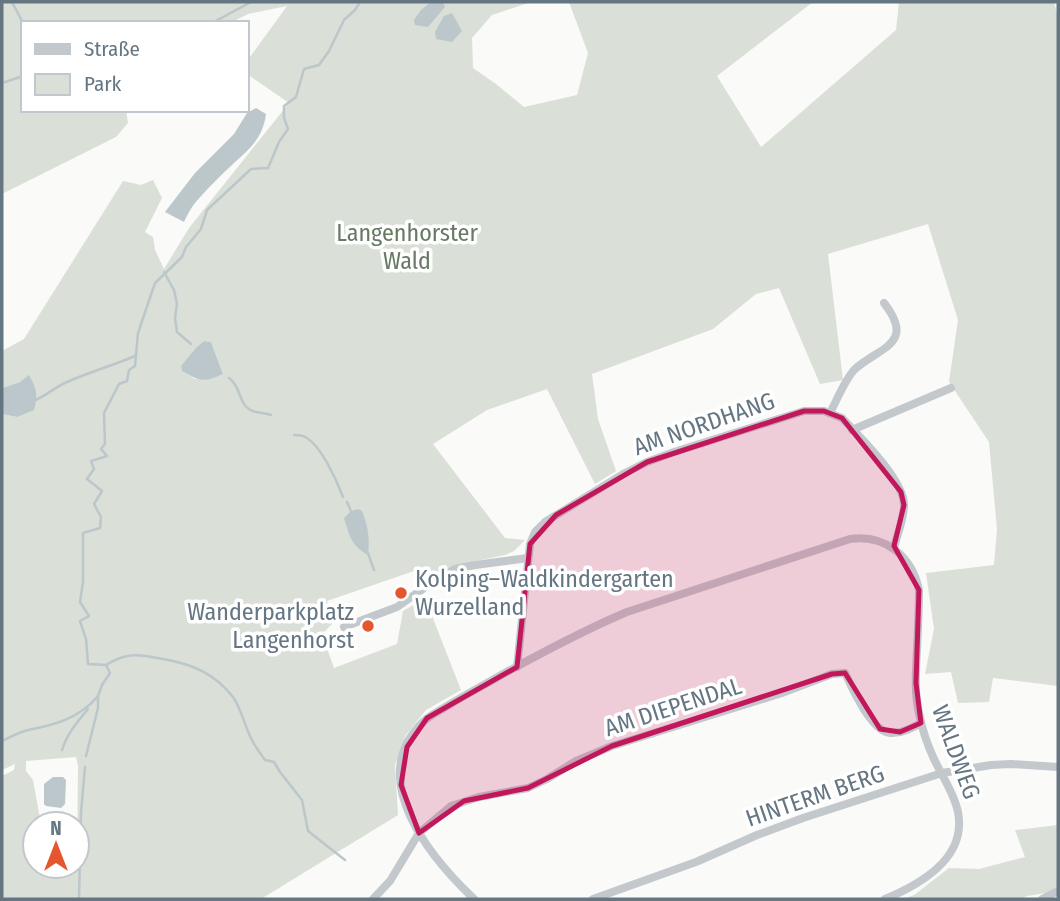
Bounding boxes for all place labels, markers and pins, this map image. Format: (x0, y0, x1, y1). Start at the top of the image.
place label: Kolping–Waldkindergarten Wurzelland (415, 565, 674, 621)
marker: Kolping–Waldkindergarten Wurzelland (393, 585, 409, 601)
place label: Wanderparkplatz Langenhorst (187, 598, 354, 654)
marker: Wanderparkplatz Langenhorst (360, 618, 376, 634)

